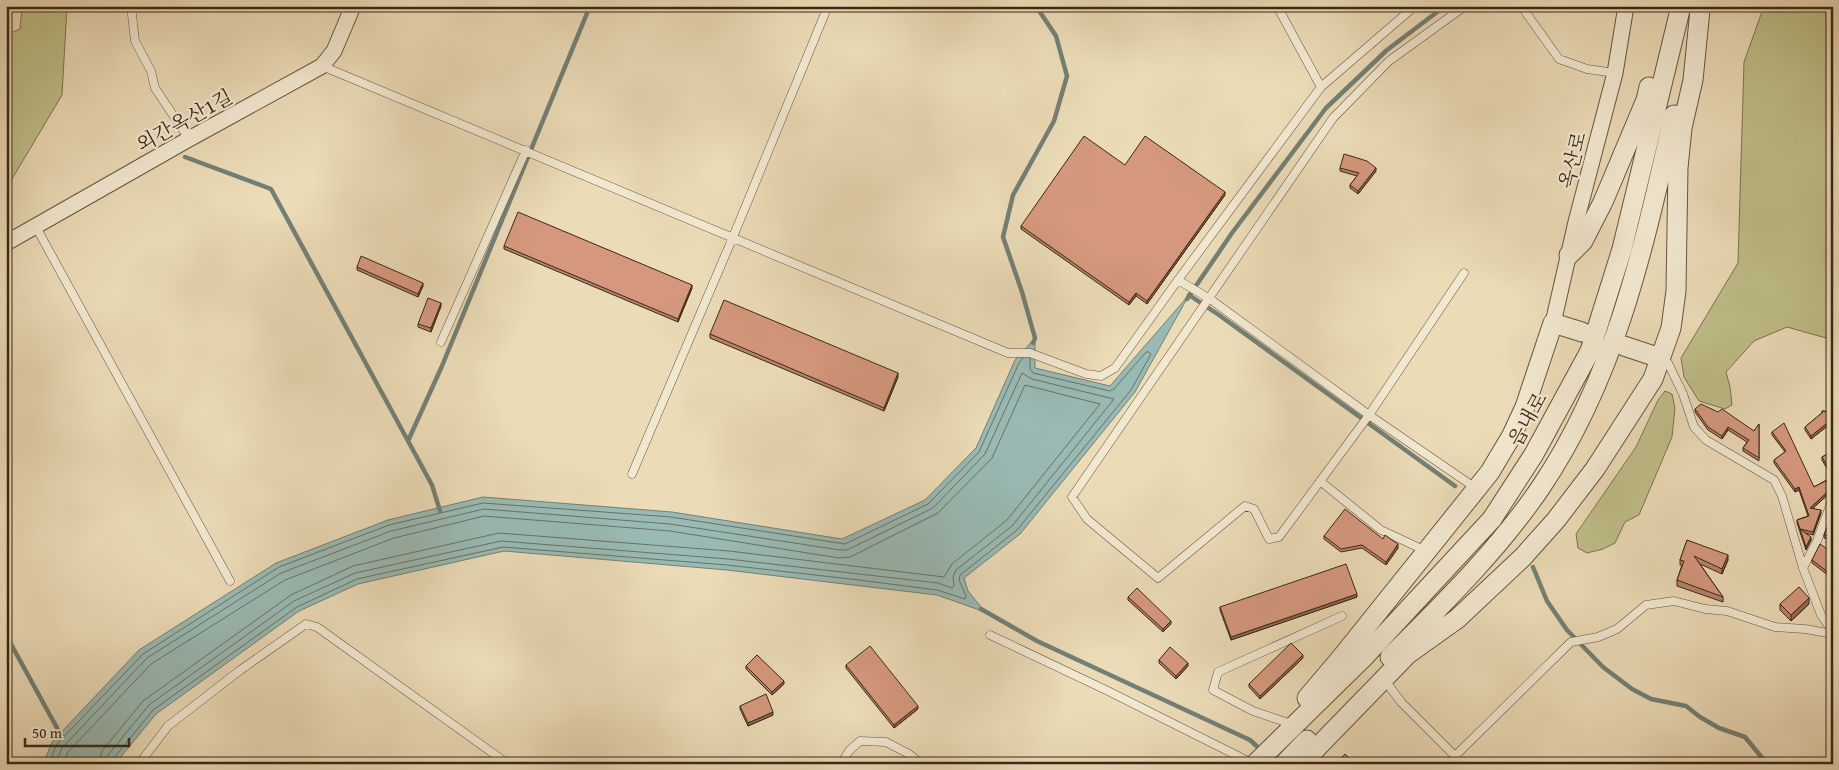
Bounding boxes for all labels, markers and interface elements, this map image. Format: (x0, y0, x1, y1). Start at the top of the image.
street label: 외간옥산1길 (131, 82, 237, 158)
street label: 옥산로 (1551, 128, 1593, 192)
street label: 읍내로 (1500, 387, 1554, 451)
scale bar (25, 715, 129, 747)
text: 50 m (32, 722, 63, 743)

